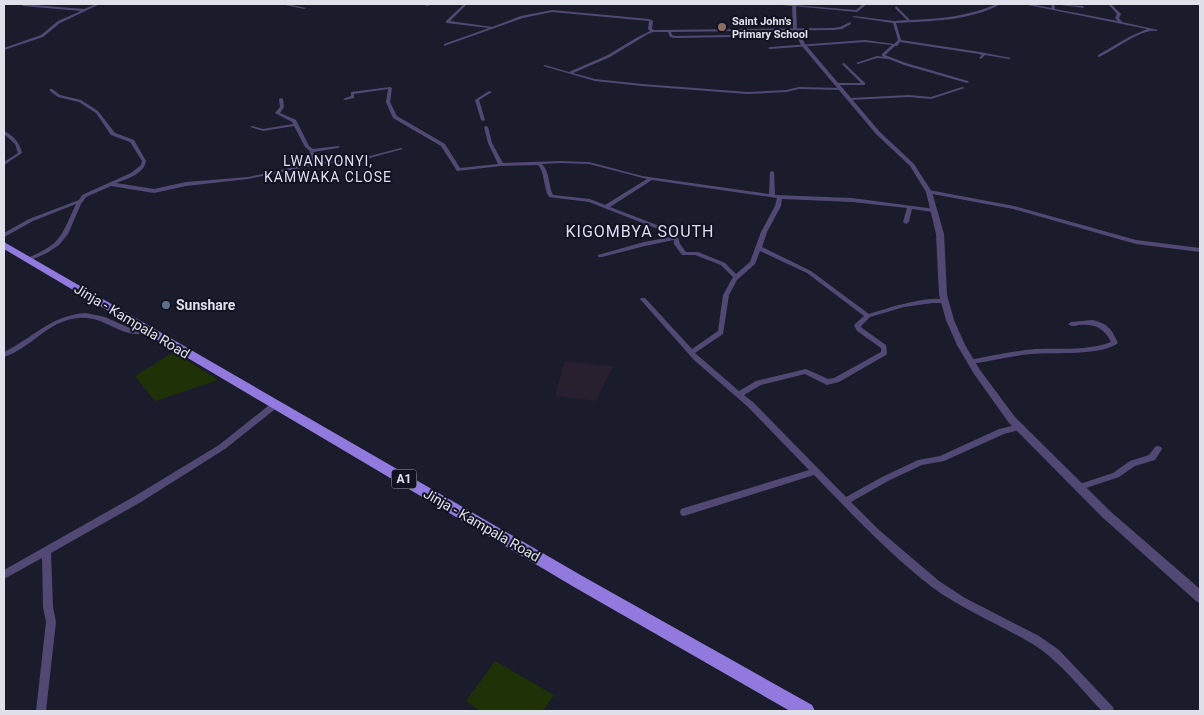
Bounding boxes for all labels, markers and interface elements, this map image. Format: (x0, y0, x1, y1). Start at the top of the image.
place label: Saint John's Primary School (732, 15, 808, 41)
marker: Saint John's Primary School (716, 21, 728, 33)
district label: LWANYONYI, KAMWAKA CLOSE (264, 153, 392, 185)
district label: KIGOMBYA SOUTH (566, 222, 714, 241)
street label: Jinja - Kampala Road (72, 280, 192, 362)
place label: Sunshare (176, 297, 236, 313)
marker: Sunshare (160, 299, 172, 311)
road number: A1 (392, 469, 416, 488)
street label: Jinja - Kampala Road (421, 485, 543, 565)

